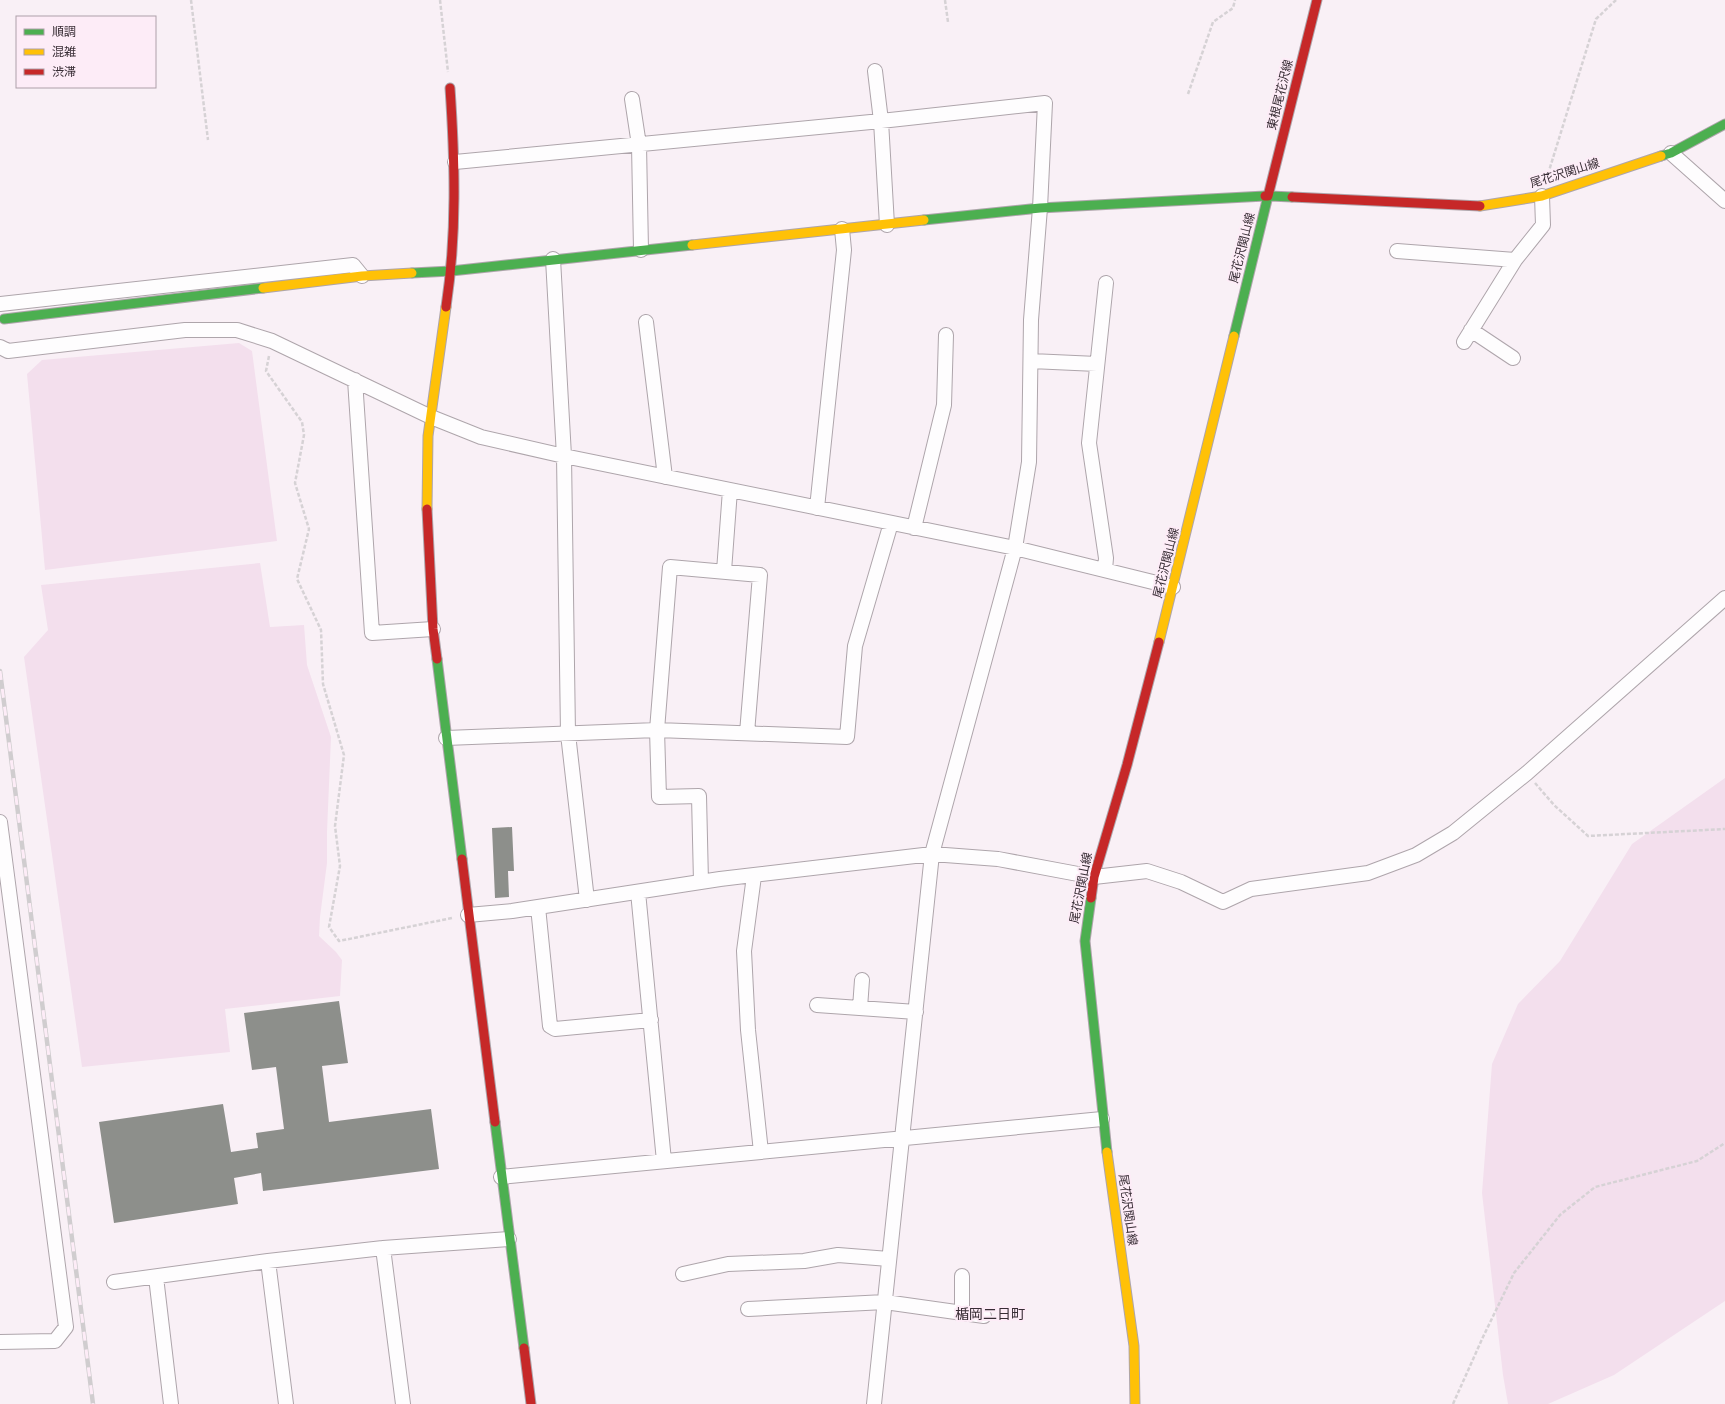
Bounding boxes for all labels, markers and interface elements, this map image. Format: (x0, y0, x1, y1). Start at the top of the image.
legend (16, 16, 156, 88)
text: 順調 (52, 25, 76, 41)
text: 混雑 (52, 45, 76, 61)
street label: 東根尾花沢線 (1265, 58, 1297, 132)
text: 渋滞 (52, 65, 76, 81)
street label: 尾花沢関山線 (1528, 156, 1602, 192)
street label: 尾花沢関山線 (1227, 211, 1259, 285)
street label: 尾花沢関山線 (1151, 526, 1183, 600)
street label: 尾花沢関山線 (1067, 851, 1097, 925)
street label: 尾花沢関山線 (1114, 1173, 1140, 1247)
district label: 楯岡二日町 (955, 1307, 1025, 1324)

